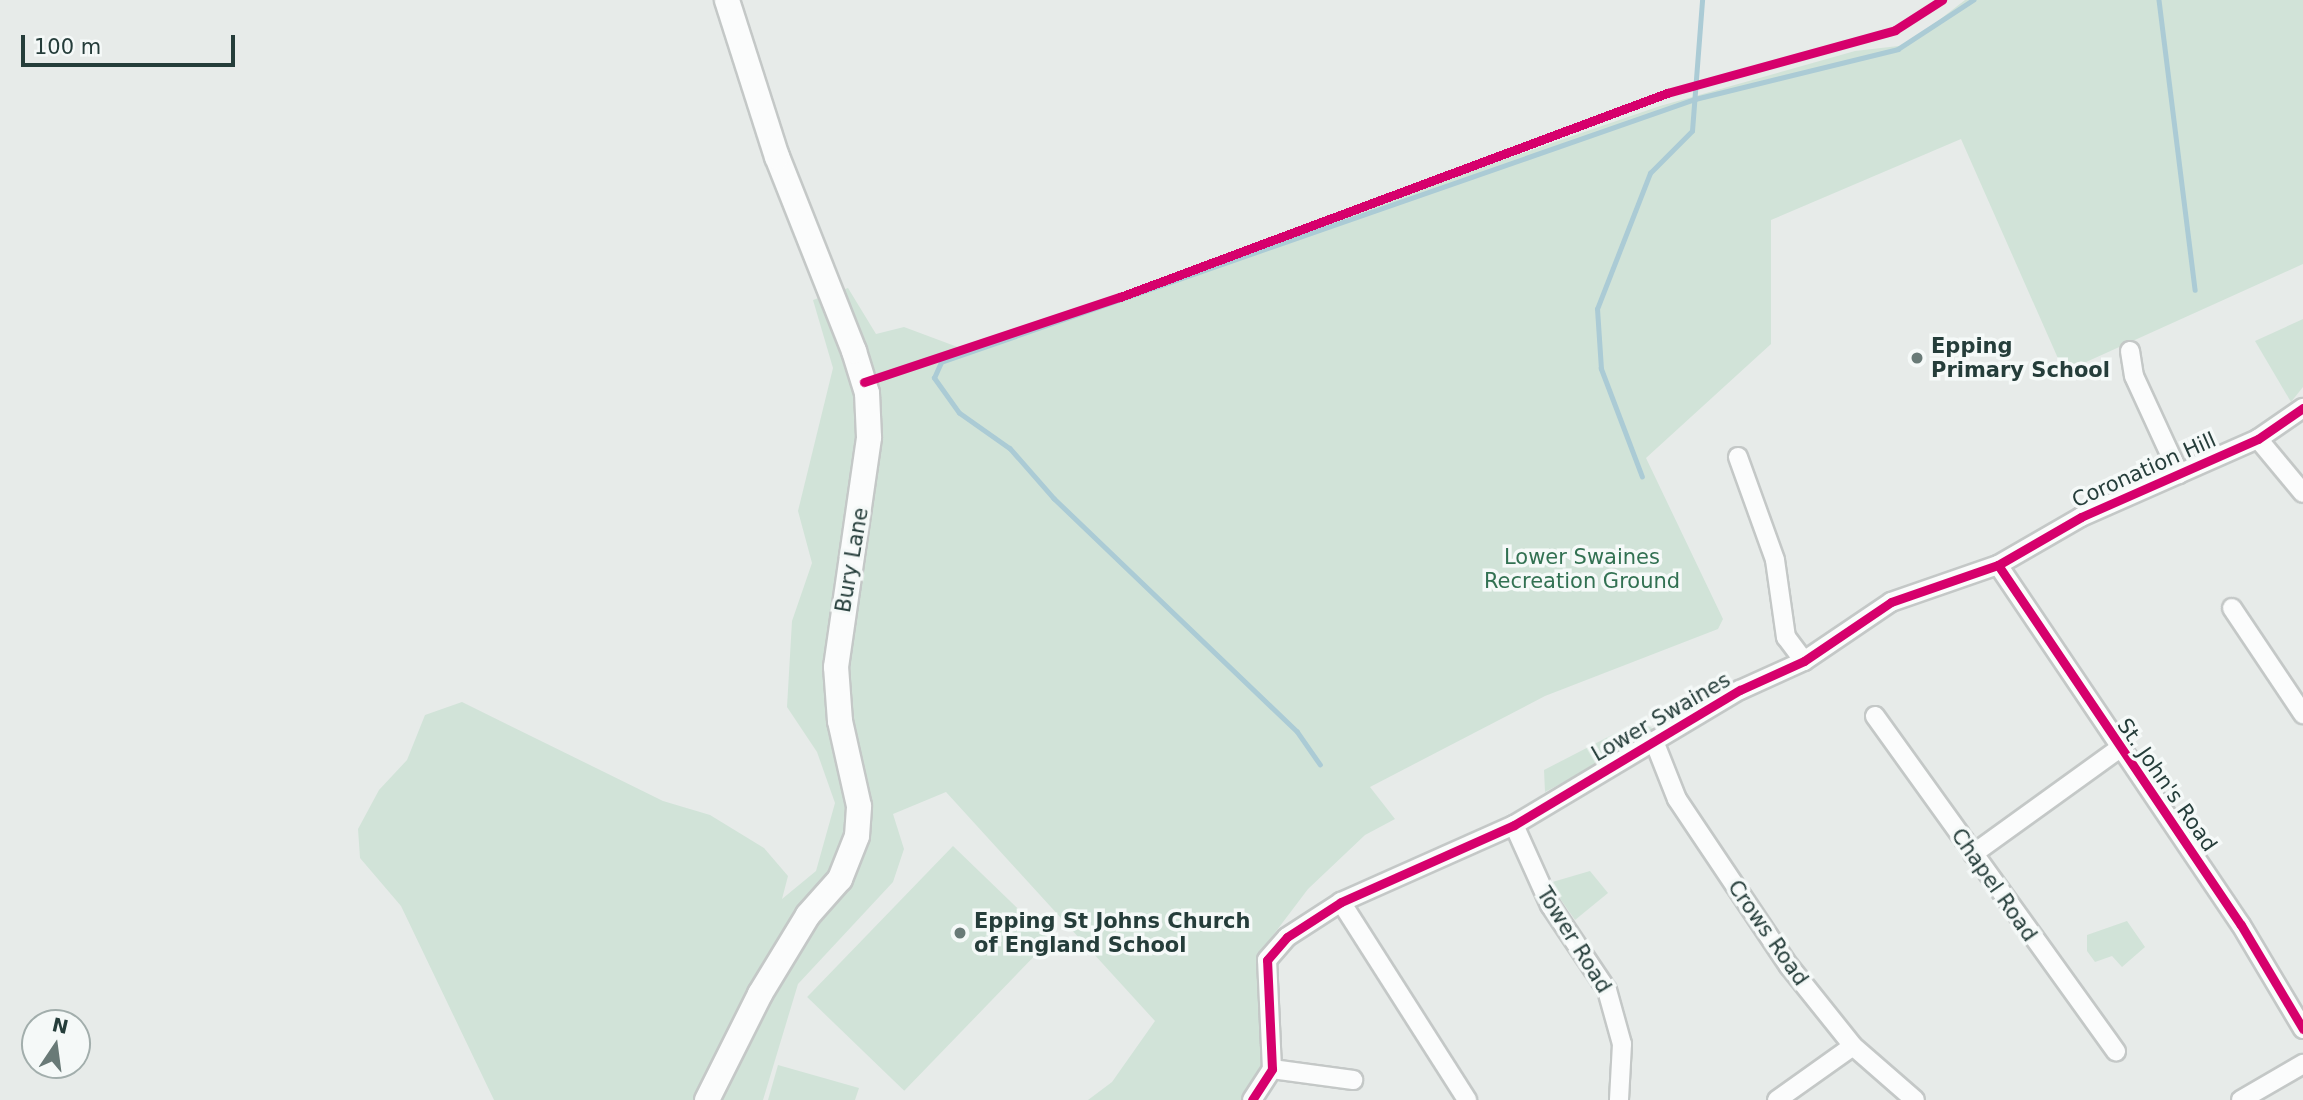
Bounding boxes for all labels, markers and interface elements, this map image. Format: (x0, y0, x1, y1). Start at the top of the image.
scale bar (24, 21, 238, 65)
text: 100 m (34, 35, 101, 59)
place label: Epping Primary School (1931, 333, 2110, 383)
marker: Epping Primary School (1909, 350, 1925, 366)
street label: Coronation Hill (2068, 427, 2220, 513)
street label: Bury Lane (830, 505, 874, 615)
park label: Lower Swaines Recreation Ground (1484, 544, 1680, 594)
street label: Lower Swaines (1587, 667, 1735, 767)
street label: St. John's Road (2112, 714, 2222, 856)
street label: Chapel Road (1946, 824, 2042, 946)
street label: Crows Road (1722, 875, 1814, 991)
street label: Tower Road (1531, 882, 1617, 998)
place label: Epping St Johns Church of England School (974, 908, 1250, 958)
marker: Epping St Johns Church of England School (952, 925, 968, 941)
north arrow (21, 1009, 91, 1079)
text: N (50, 1013, 70, 1038)

